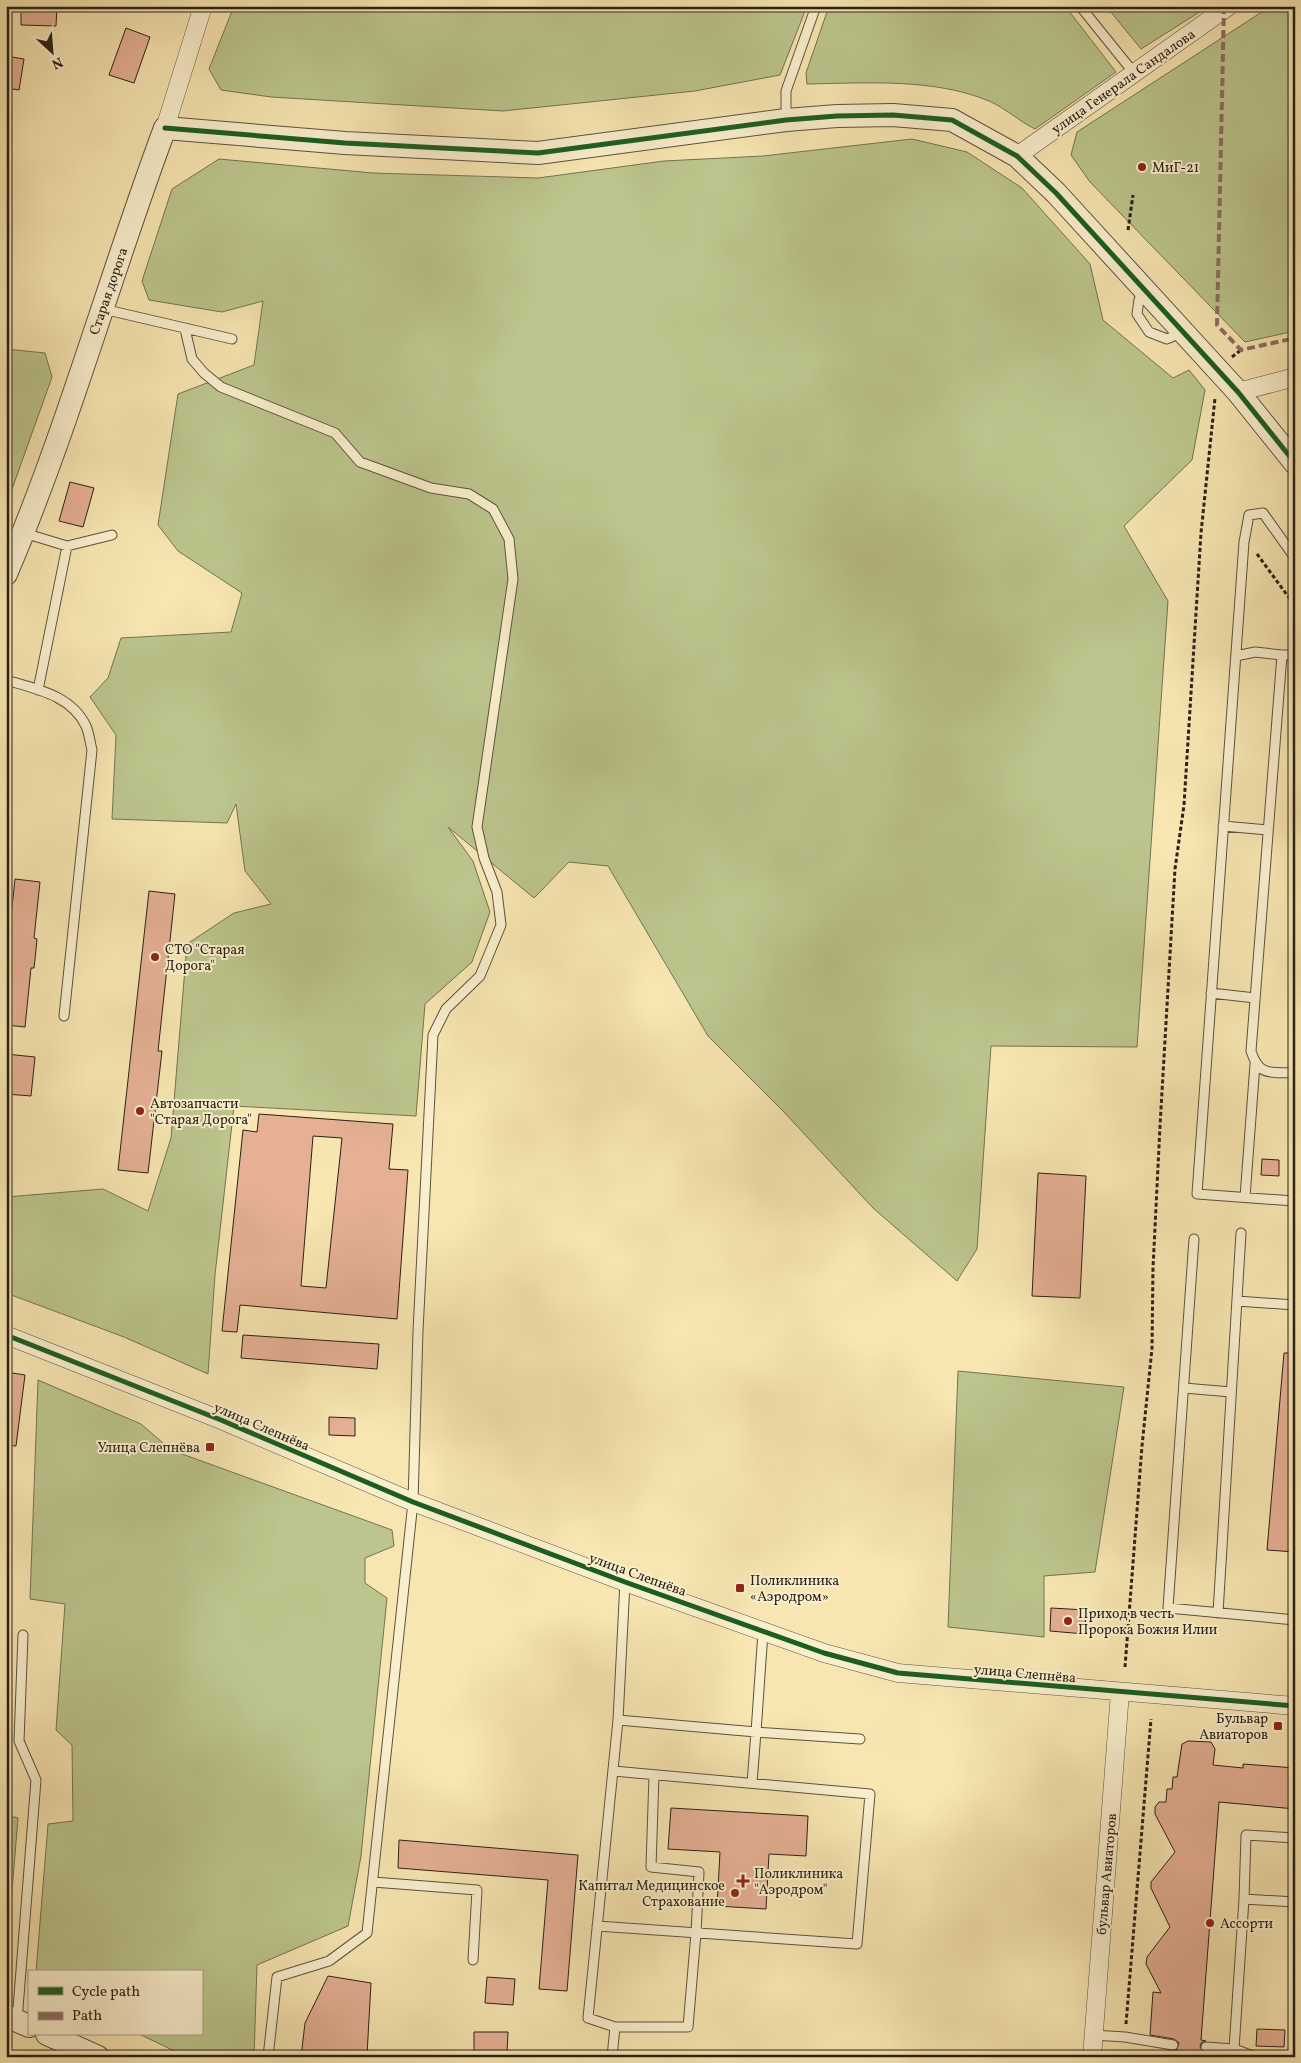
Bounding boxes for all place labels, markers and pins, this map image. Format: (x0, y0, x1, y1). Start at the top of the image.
place label: МиГ-21 (1152, 159, 1199, 178)
marker: МиГ-21 (1136, 161, 1148, 173)
place label: СТО "Старая Дорога" (165, 941, 245, 976)
marker: СТО "Старая Дорога" (149, 951, 161, 963)
place label: Автозапчасти "Старая Дорога" (150, 1095, 252, 1130)
marker: Автозапчасти "Старая Дорога" (134, 1105, 146, 1117)
place label: Улица Слепнёва (97, 1439, 200, 1458)
marker: Улица Слепнёва (204, 1441, 216, 1453)
place label: Поликлиника «Аэродром» (750, 1572, 839, 1607)
marker: Поликлиника «Аэродром» (734, 1582, 746, 1594)
place label: Приход в честь Пророка Божия Илии (1078, 1605, 1218, 1640)
marker: Приход в честь Пророка Божия Илии (1062, 1615, 1074, 1627)
place label: Бульвар Авиаторов (1199, 1710, 1268, 1745)
marker: Бульвар Авиаторов (1272, 1720, 1284, 1732)
place label: Поликлиника "Аэродром" (754, 1865, 843, 1900)
marker: Поликлиника "Аэродром" (736, 1874, 750, 1888)
place label: Капитал Медицинское Страхование (578, 1877, 725, 1912)
marker: Капитал Медицинское Страхование (729, 1887, 741, 1899)
place label: Ассорти (1220, 1915, 1274, 1934)
marker: Ассорти (1204, 1917, 1216, 1929)

